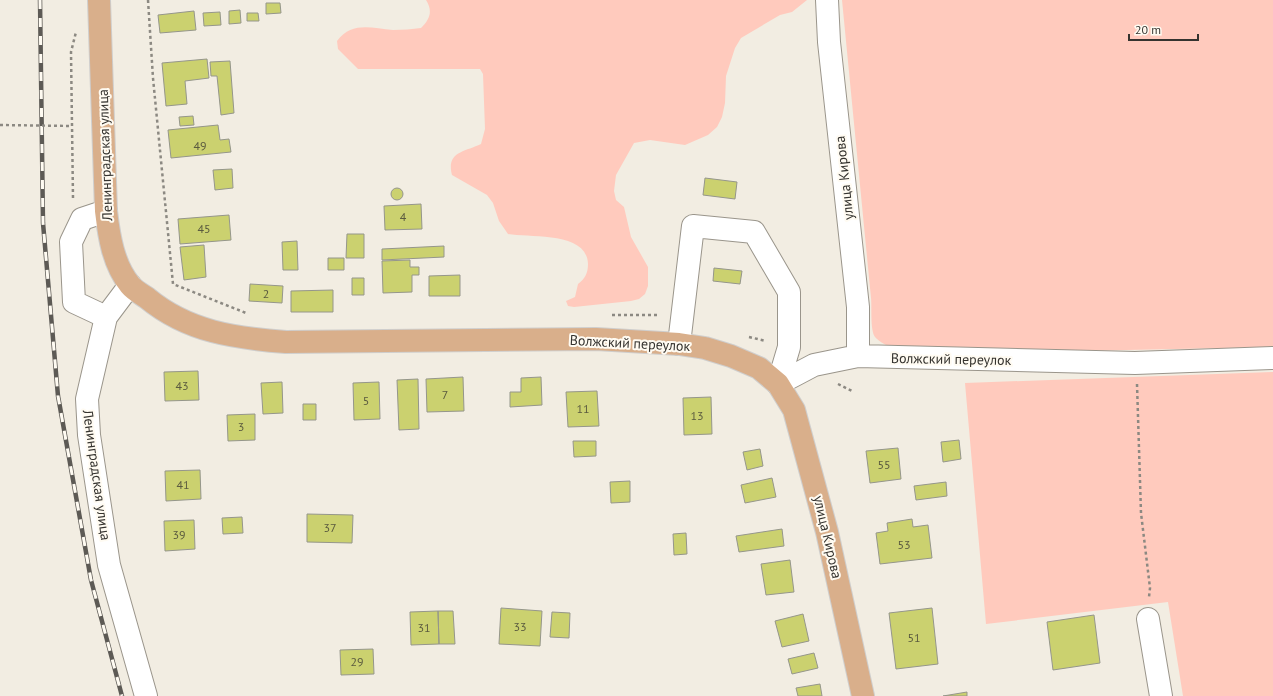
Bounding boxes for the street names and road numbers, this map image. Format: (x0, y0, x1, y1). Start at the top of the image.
street label: Ленинградская улица (94, 89, 116, 222)
street label: улица Кирова (831, 135, 857, 221)
street label: Волжский переулок (569, 331, 691, 355)
street label: Волжский переулок (891, 349, 1012, 369)
street label: Ленинградская улица (79, 407, 115, 542)
street label: улица Кирова (810, 494, 846, 580)

